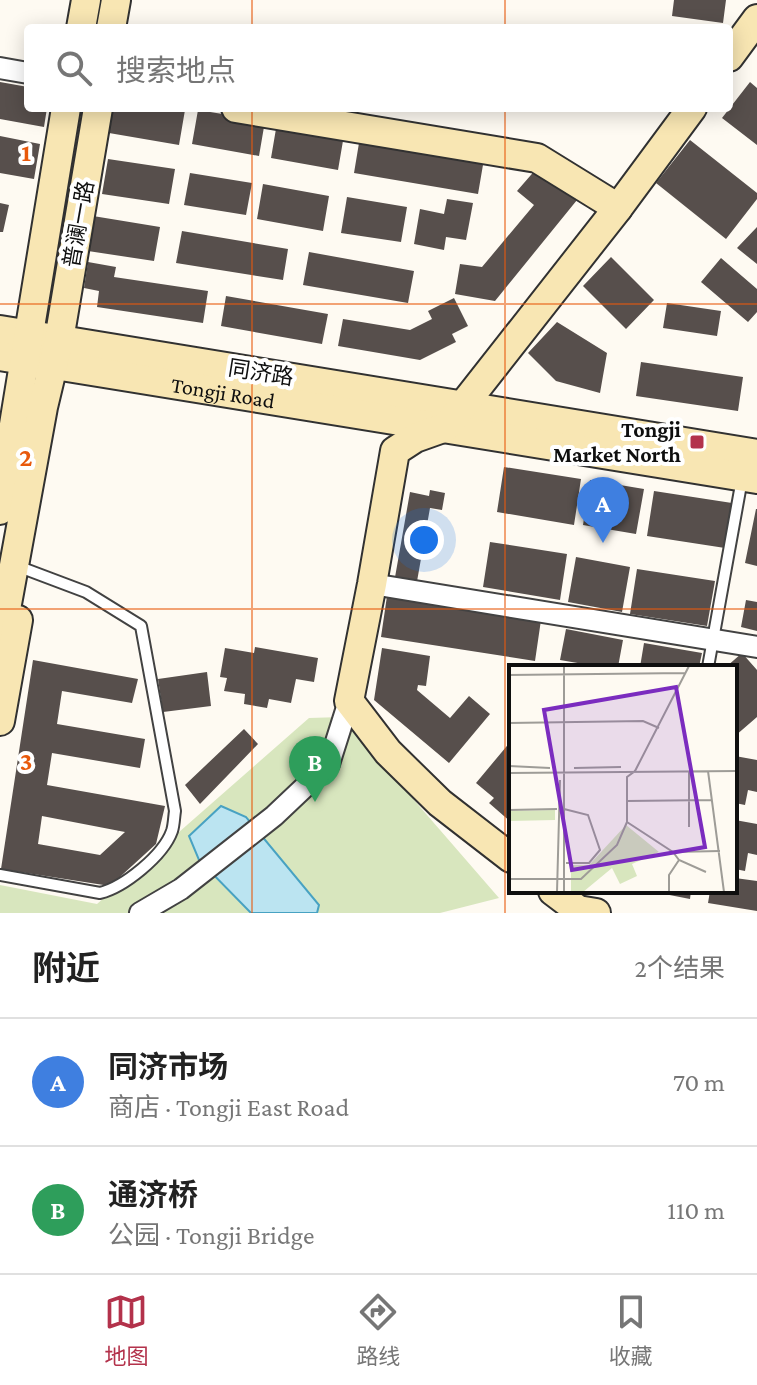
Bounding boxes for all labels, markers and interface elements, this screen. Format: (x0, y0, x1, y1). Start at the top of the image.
search box (24, 24, 733, 112)
icon: search (52, 46, 96, 90)
text: 搜索地点 (116, 54, 236, 87)
text: 1 (21, 138, 31, 167)
street label: 普澜一路 (59, 179, 98, 270)
street label: 同济路 (226, 355, 295, 390)
street label: Tongji Road (169, 372, 277, 414)
place label: Tongji Market North (553, 417, 682, 467)
marker: Tongji Market North (688, 433, 706, 451)
text: 2 (19, 443, 33, 472)
pin: A (577, 477, 629, 543)
your location (404, 520, 444, 560)
inset map (509, 665, 737, 893)
pin: B (289, 736, 341, 802)
text: 3 (20, 747, 32, 776)
text: 附近 (32, 950, 100, 987)
text: 2个结果 (635, 954, 725, 983)
text: 同济市场 (108, 1050, 228, 1083)
text: A (50, 1068, 66, 1097)
text: 70 m (673, 1068, 725, 1097)
text: 商店 · Tongji East Road (108, 1093, 349, 1122)
text: 通济桥 (108, 1178, 198, 1211)
text: B (50, 1196, 66, 1225)
text: 110 m (667, 1196, 725, 1225)
text: 公园 · Tongji Bridge (108, 1221, 314, 1250)
tab: 地图 (104, 1290, 148, 1370)
tab: 路线 (356, 1290, 401, 1370)
tab: 收藏 (609, 1290, 653, 1370)

